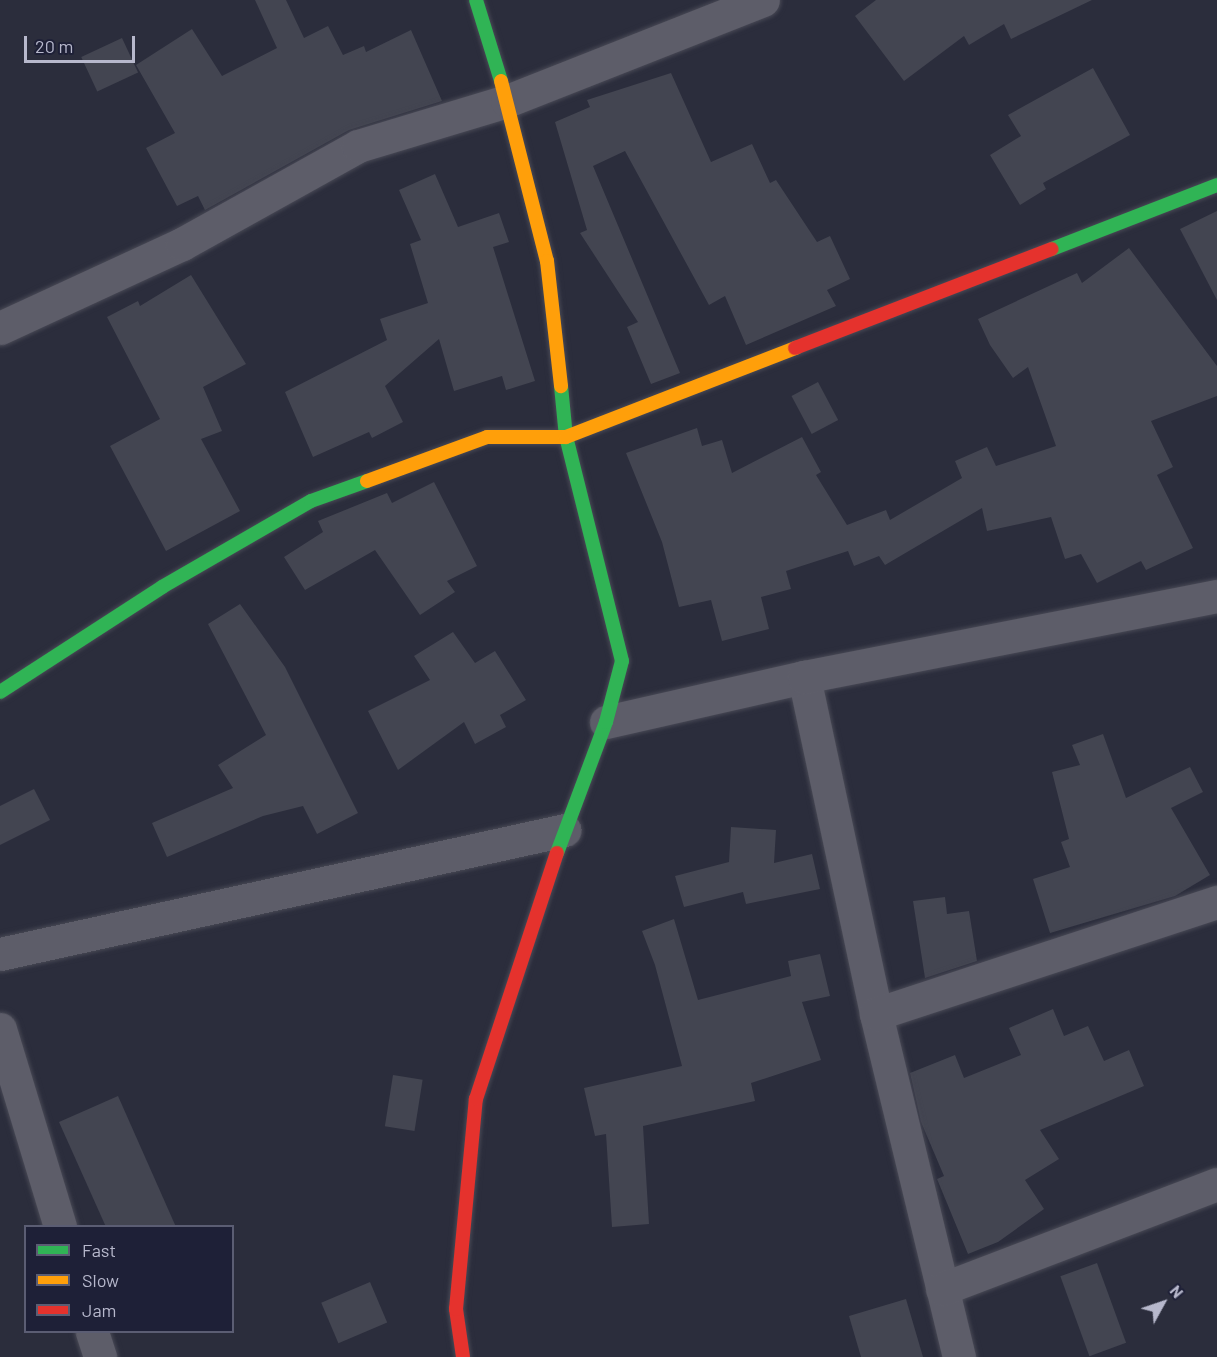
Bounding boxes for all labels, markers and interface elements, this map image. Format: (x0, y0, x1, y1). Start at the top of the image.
scale bar (27, 24, 138, 62)
text: 20 m (35, 35, 73, 57)
legend (24, 1225, 234, 1333)
text: Fast (82, 1239, 116, 1261)
text: Slow (82, 1269, 119, 1291)
north arrow (1133, 1273, 1193, 1333)
text: N (1166, 1281, 1188, 1301)
text: Jam (82, 1299, 116, 1321)

